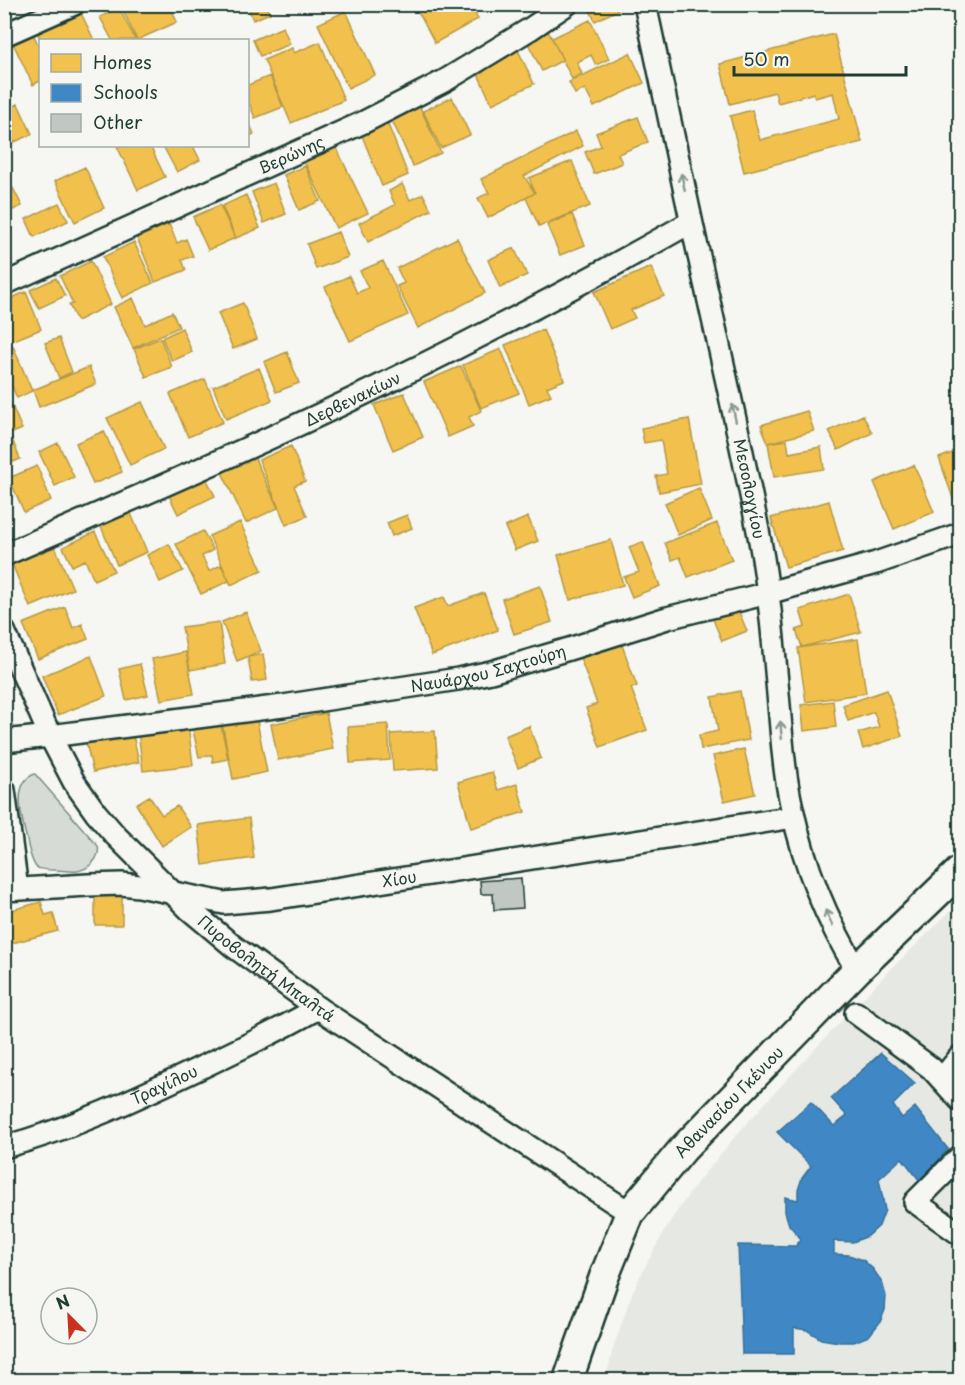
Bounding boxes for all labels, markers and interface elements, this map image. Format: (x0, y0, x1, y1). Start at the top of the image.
legend (39, 39, 249, 147)
scale bar (734, 39, 906, 77)
text: 50 m (743, 45, 790, 72)
text: Homes (93, 48, 151, 75)
text: Schools (93, 78, 158, 105)
text: Other (93, 108, 143, 135)
street label: Βερώνης (254, 129, 328, 179)
one-way arrow (677, 172, 688, 192)
street label: Δερβενακίων (300, 365, 404, 431)
one-way arrow (728, 404, 739, 423)
street label: Μεσολογγίου (729, 436, 772, 541)
street label: Ναυάρχου Σαχτούρη (409, 638, 568, 697)
one-way arrow (775, 721, 786, 741)
street label: Χίου (380, 863, 418, 892)
street label: Πυροβολητή Μπαλτά (193, 909, 341, 1027)
one-way arrow (823, 910, 835, 928)
street label: Αθανασίου Γκένιου (668, 1040, 788, 1162)
street label: Τραγίλου (126, 1058, 201, 1110)
north arrow (39, 1286, 99, 1346)
text: N (52, 1288, 73, 1315)

